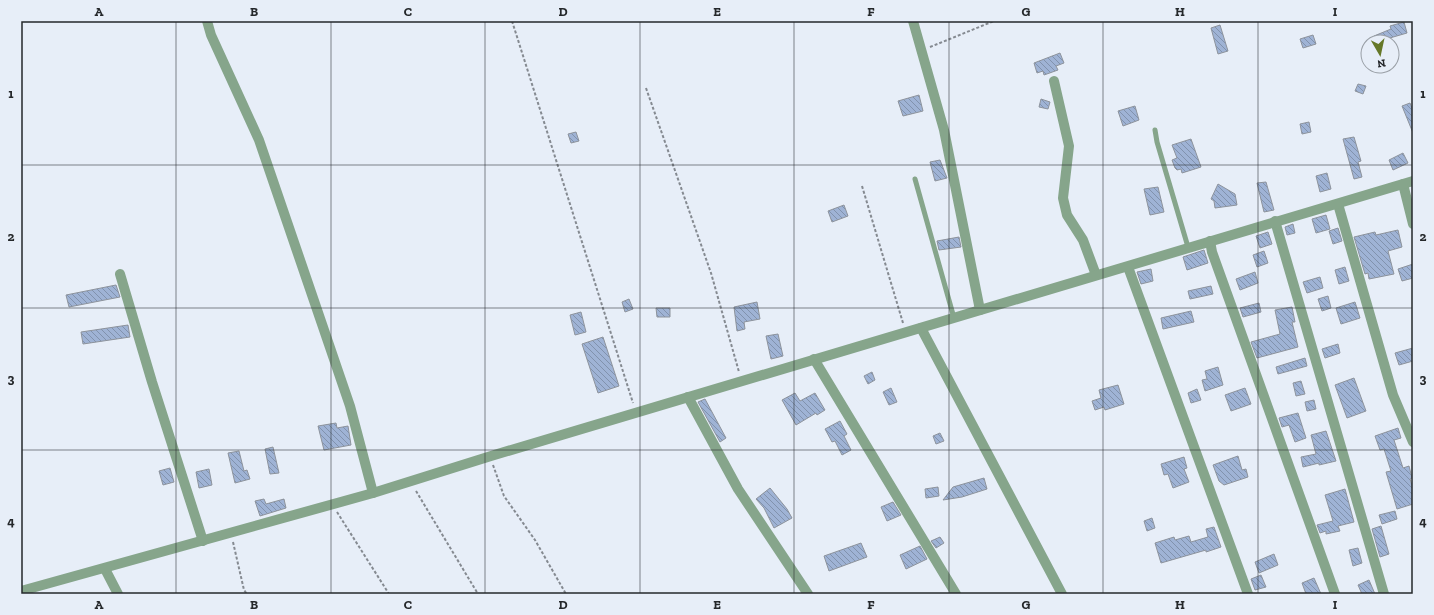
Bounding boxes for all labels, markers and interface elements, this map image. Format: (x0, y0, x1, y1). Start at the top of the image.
text: A (95, 4, 104, 19)
text: B (250, 4, 258, 19)
text: C (404, 4, 412, 19)
text: D (558, 4, 568, 19)
text: E (713, 4, 721, 19)
text: F (867, 4, 875, 19)
text: G (1022, 4, 1031, 19)
text: H (1175, 4, 1185, 19)
text: I (1333, 4, 1338, 19)
north arrow (1360, 34, 1400, 74)
text: N (1376, 56, 1387, 71)
text: 1 (8, 86, 14, 101)
text: 1 (1420, 86, 1426, 101)
text: 2 (8, 229, 15, 244)
text: 2 (1420, 229, 1427, 244)
text: 3 (8, 371, 15, 386)
text: 3 (1420, 371, 1427, 386)
text: 4 (7, 514, 15, 529)
text: 4 (1419, 514, 1427, 529)
text: A (95, 597, 104, 612)
text: B (250, 597, 258, 612)
text: C (404, 597, 412, 612)
text: D (558, 597, 568, 612)
text: E (713, 597, 721, 612)
text: F (867, 597, 875, 612)
text: G (1022, 597, 1031, 612)
text: H (1175, 597, 1185, 612)
text: I (1333, 597, 1338, 612)

